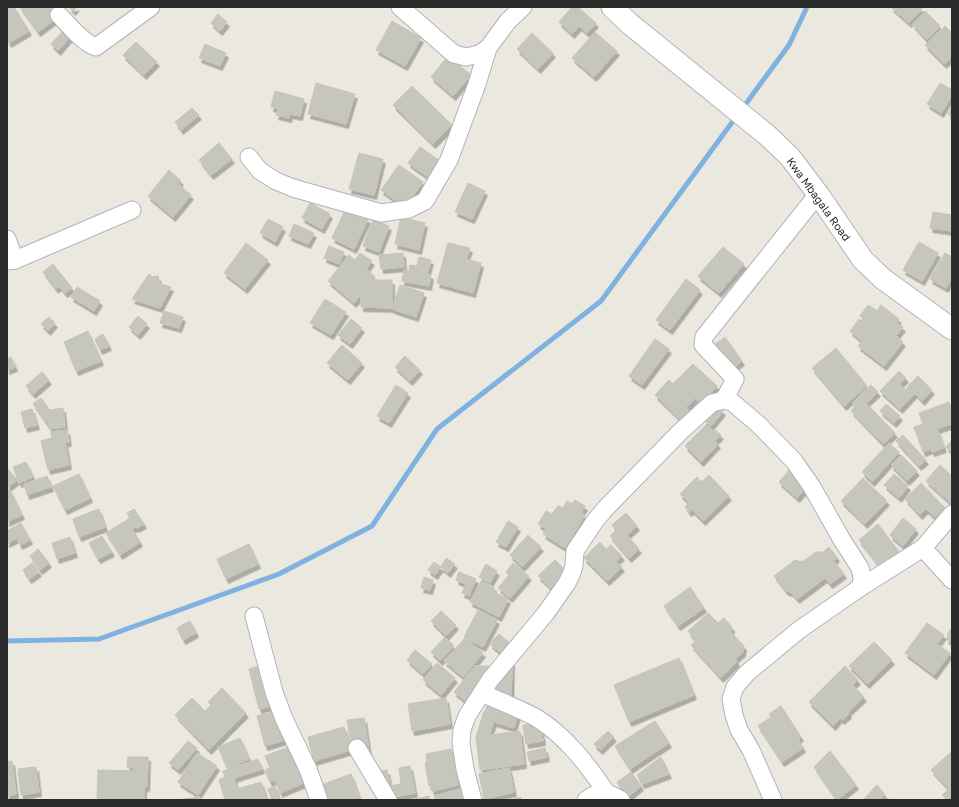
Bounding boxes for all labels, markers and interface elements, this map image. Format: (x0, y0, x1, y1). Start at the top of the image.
street label: Kwa Mbagala Road (784, 155, 854, 243)

